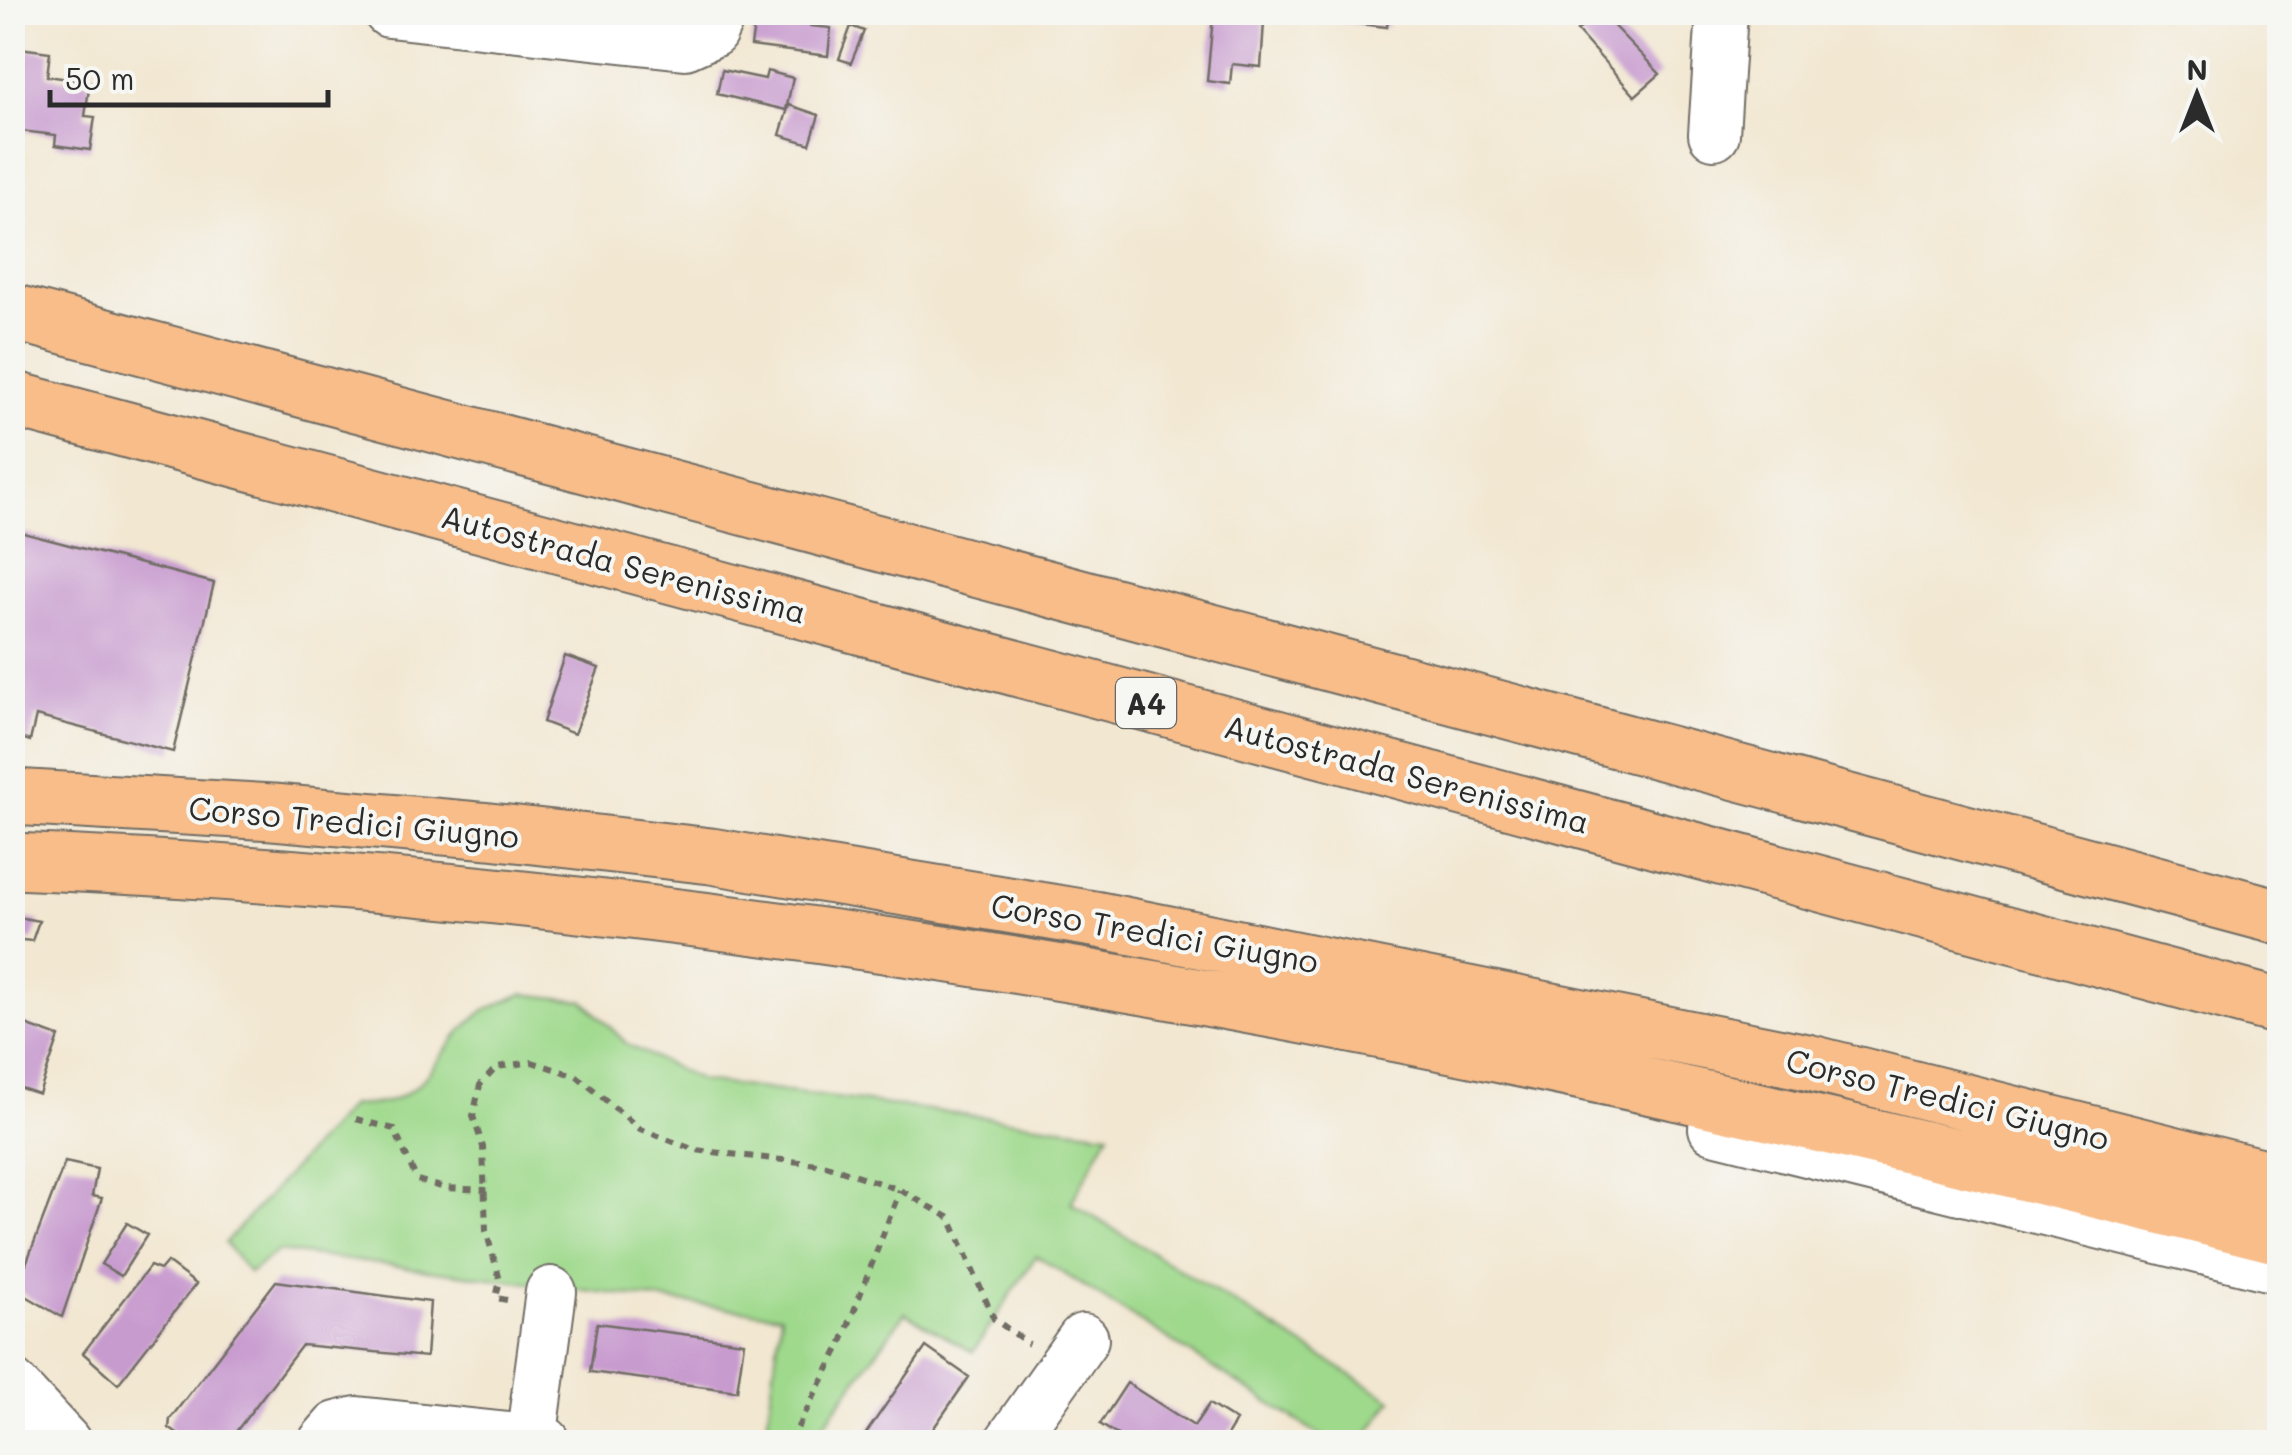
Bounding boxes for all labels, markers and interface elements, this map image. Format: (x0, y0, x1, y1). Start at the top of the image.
scale bar (50, 45, 328, 107)
north arrow (2147, 45, 2247, 145)
text: N (2186, 51, 2208, 87)
text: 50 m (65, 58, 135, 98)
street label: Autostrada Serenissima (437, 494, 811, 632)
road number: A4 (1116, 678, 1176, 728)
street label: Autostrada Serenissima (1220, 704, 1594, 842)
street label: Corso Tredici Giugno (187, 786, 521, 856)
street label: Corso Tredici Giugno (988, 883, 1322, 981)
street label: Corso Tredici Giugno (1782, 1038, 2114, 1158)

